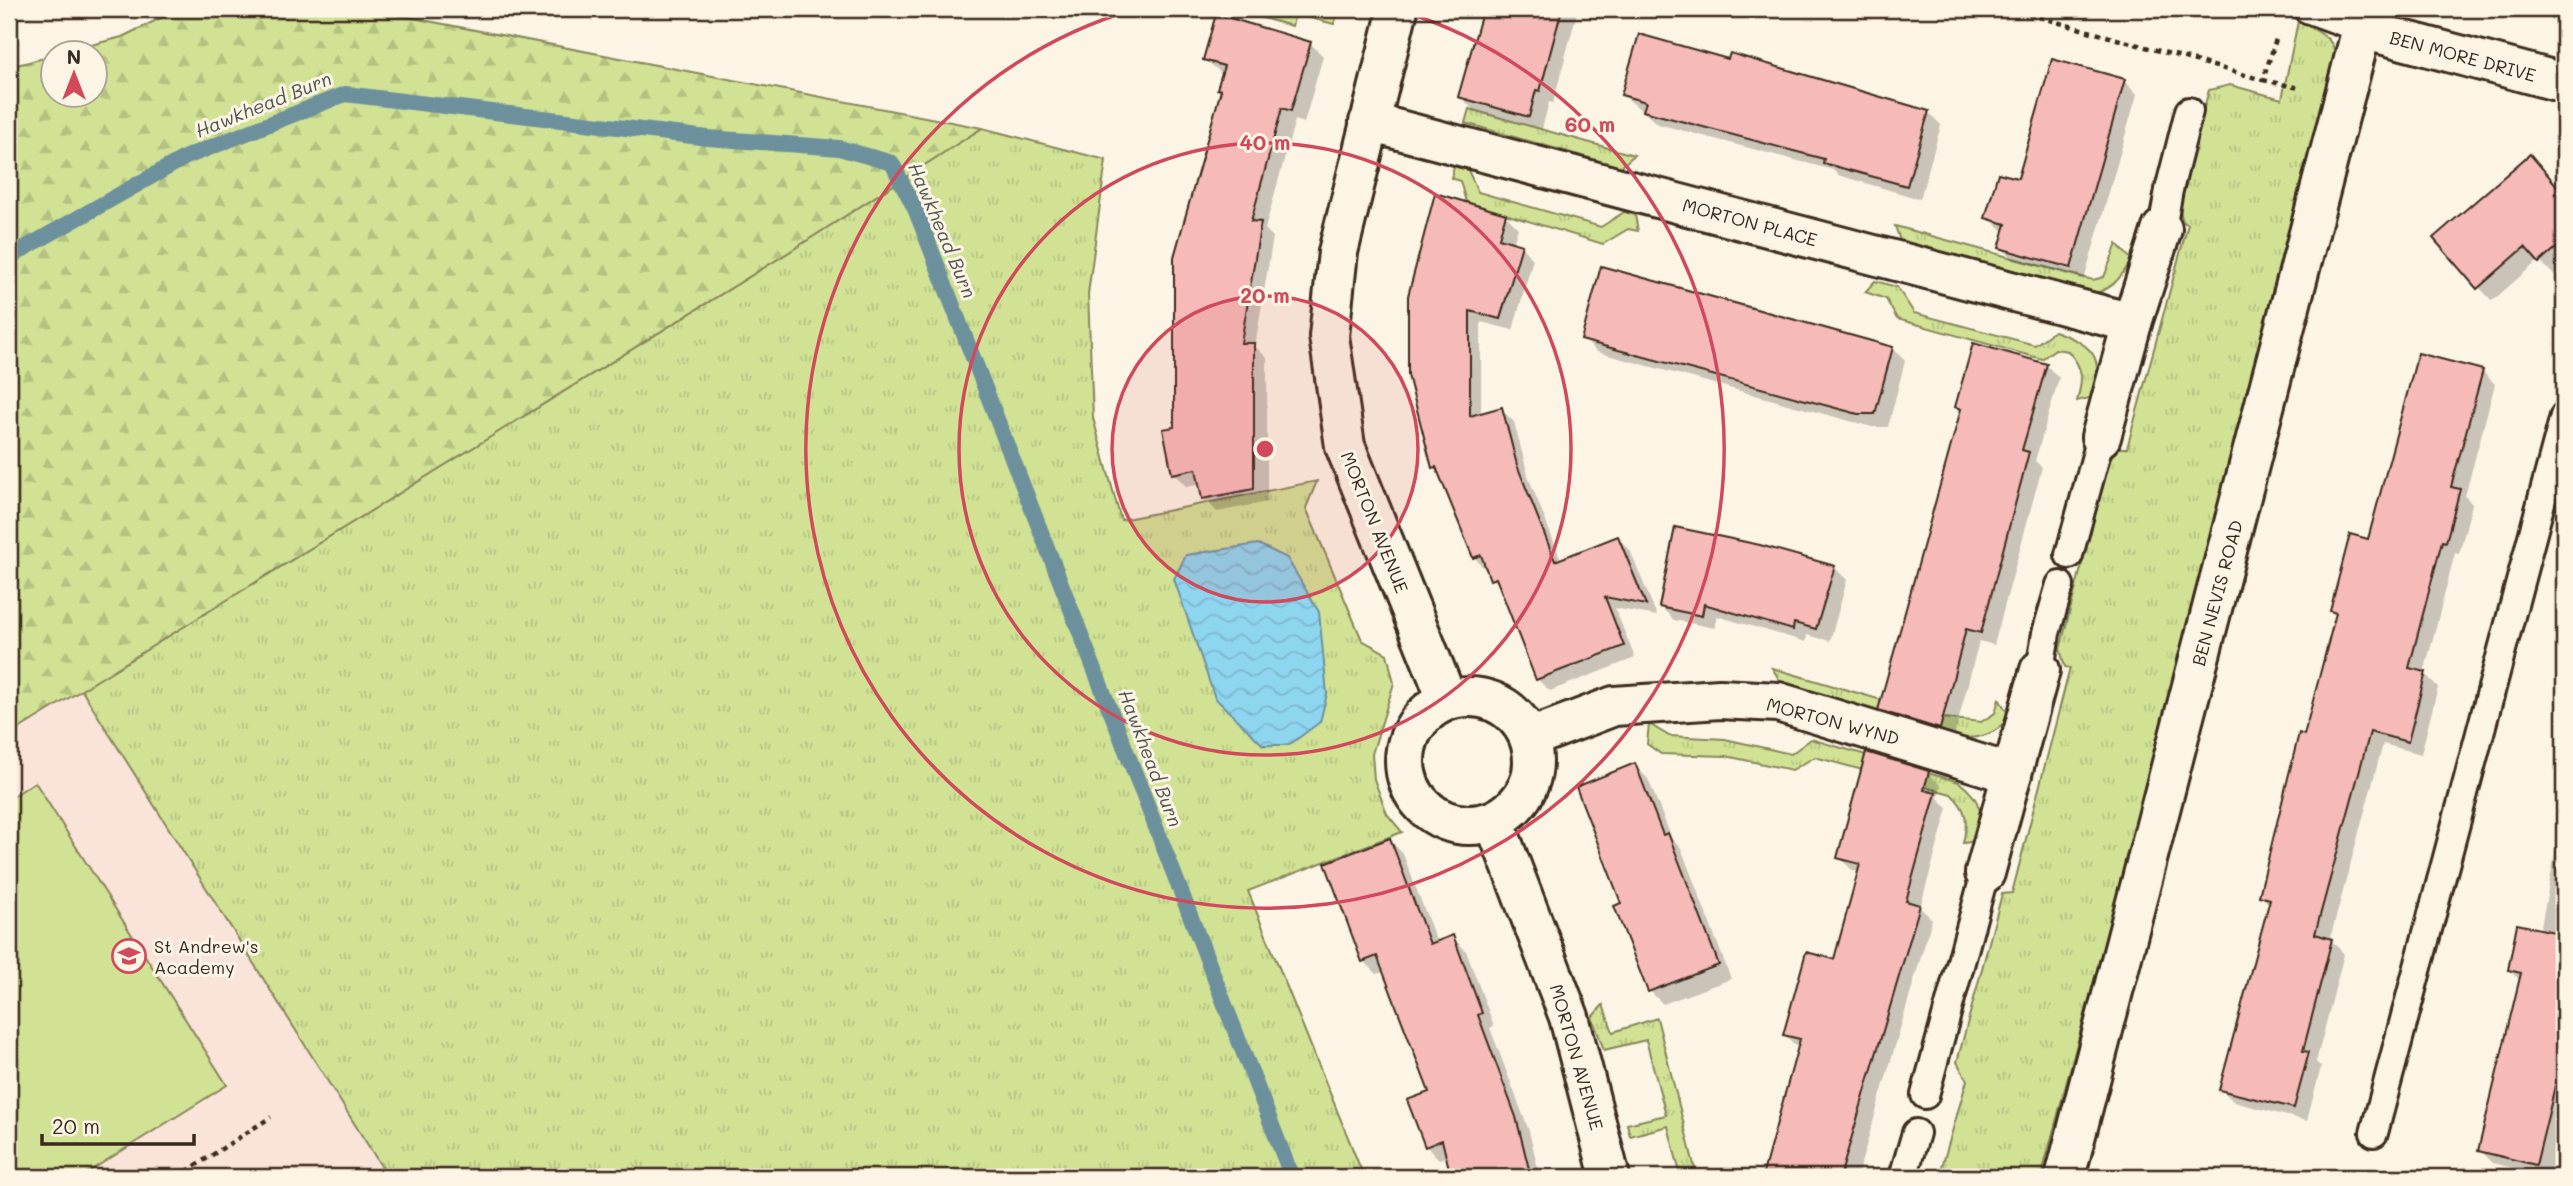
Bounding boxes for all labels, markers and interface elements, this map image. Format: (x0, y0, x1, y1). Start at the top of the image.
street label: BEN MORE DRIVE (2387, 25, 2539, 87)
north arrow (38, 38, 108, 108)
text: N (67, 44, 81, 69)
water label: Hawkhead Burn (191, 65, 335, 143)
text: 60 m (1565, 110, 1615, 137)
text: 40 m (1239, 128, 1291, 155)
water label: Hawkhead Burn (903, 158, 983, 302)
street label: MORTON PLACE (1680, 192, 1820, 252)
text: 20 m (1240, 281, 1290, 308)
centre of rings (1253, 437, 1277, 461)
street label: MORTON AVENUE (1336, 448, 1414, 596)
street label: BEN NEVIS ROAD (2186, 517, 2248, 669)
water label: Hawkhead Burn (1113, 686, 1189, 830)
street label: MORTON WYND (1764, 692, 1902, 750)
place label: St Andrew's Academy (154, 934, 259, 979)
school or university icon: St Andrew's Academy (110, 937, 148, 975)
street label: MORTON AVENUE (1545, 981, 1609, 1133)
scale bar (42, 1102, 194, 1146)
text: 20 m (52, 1112, 100, 1139)

